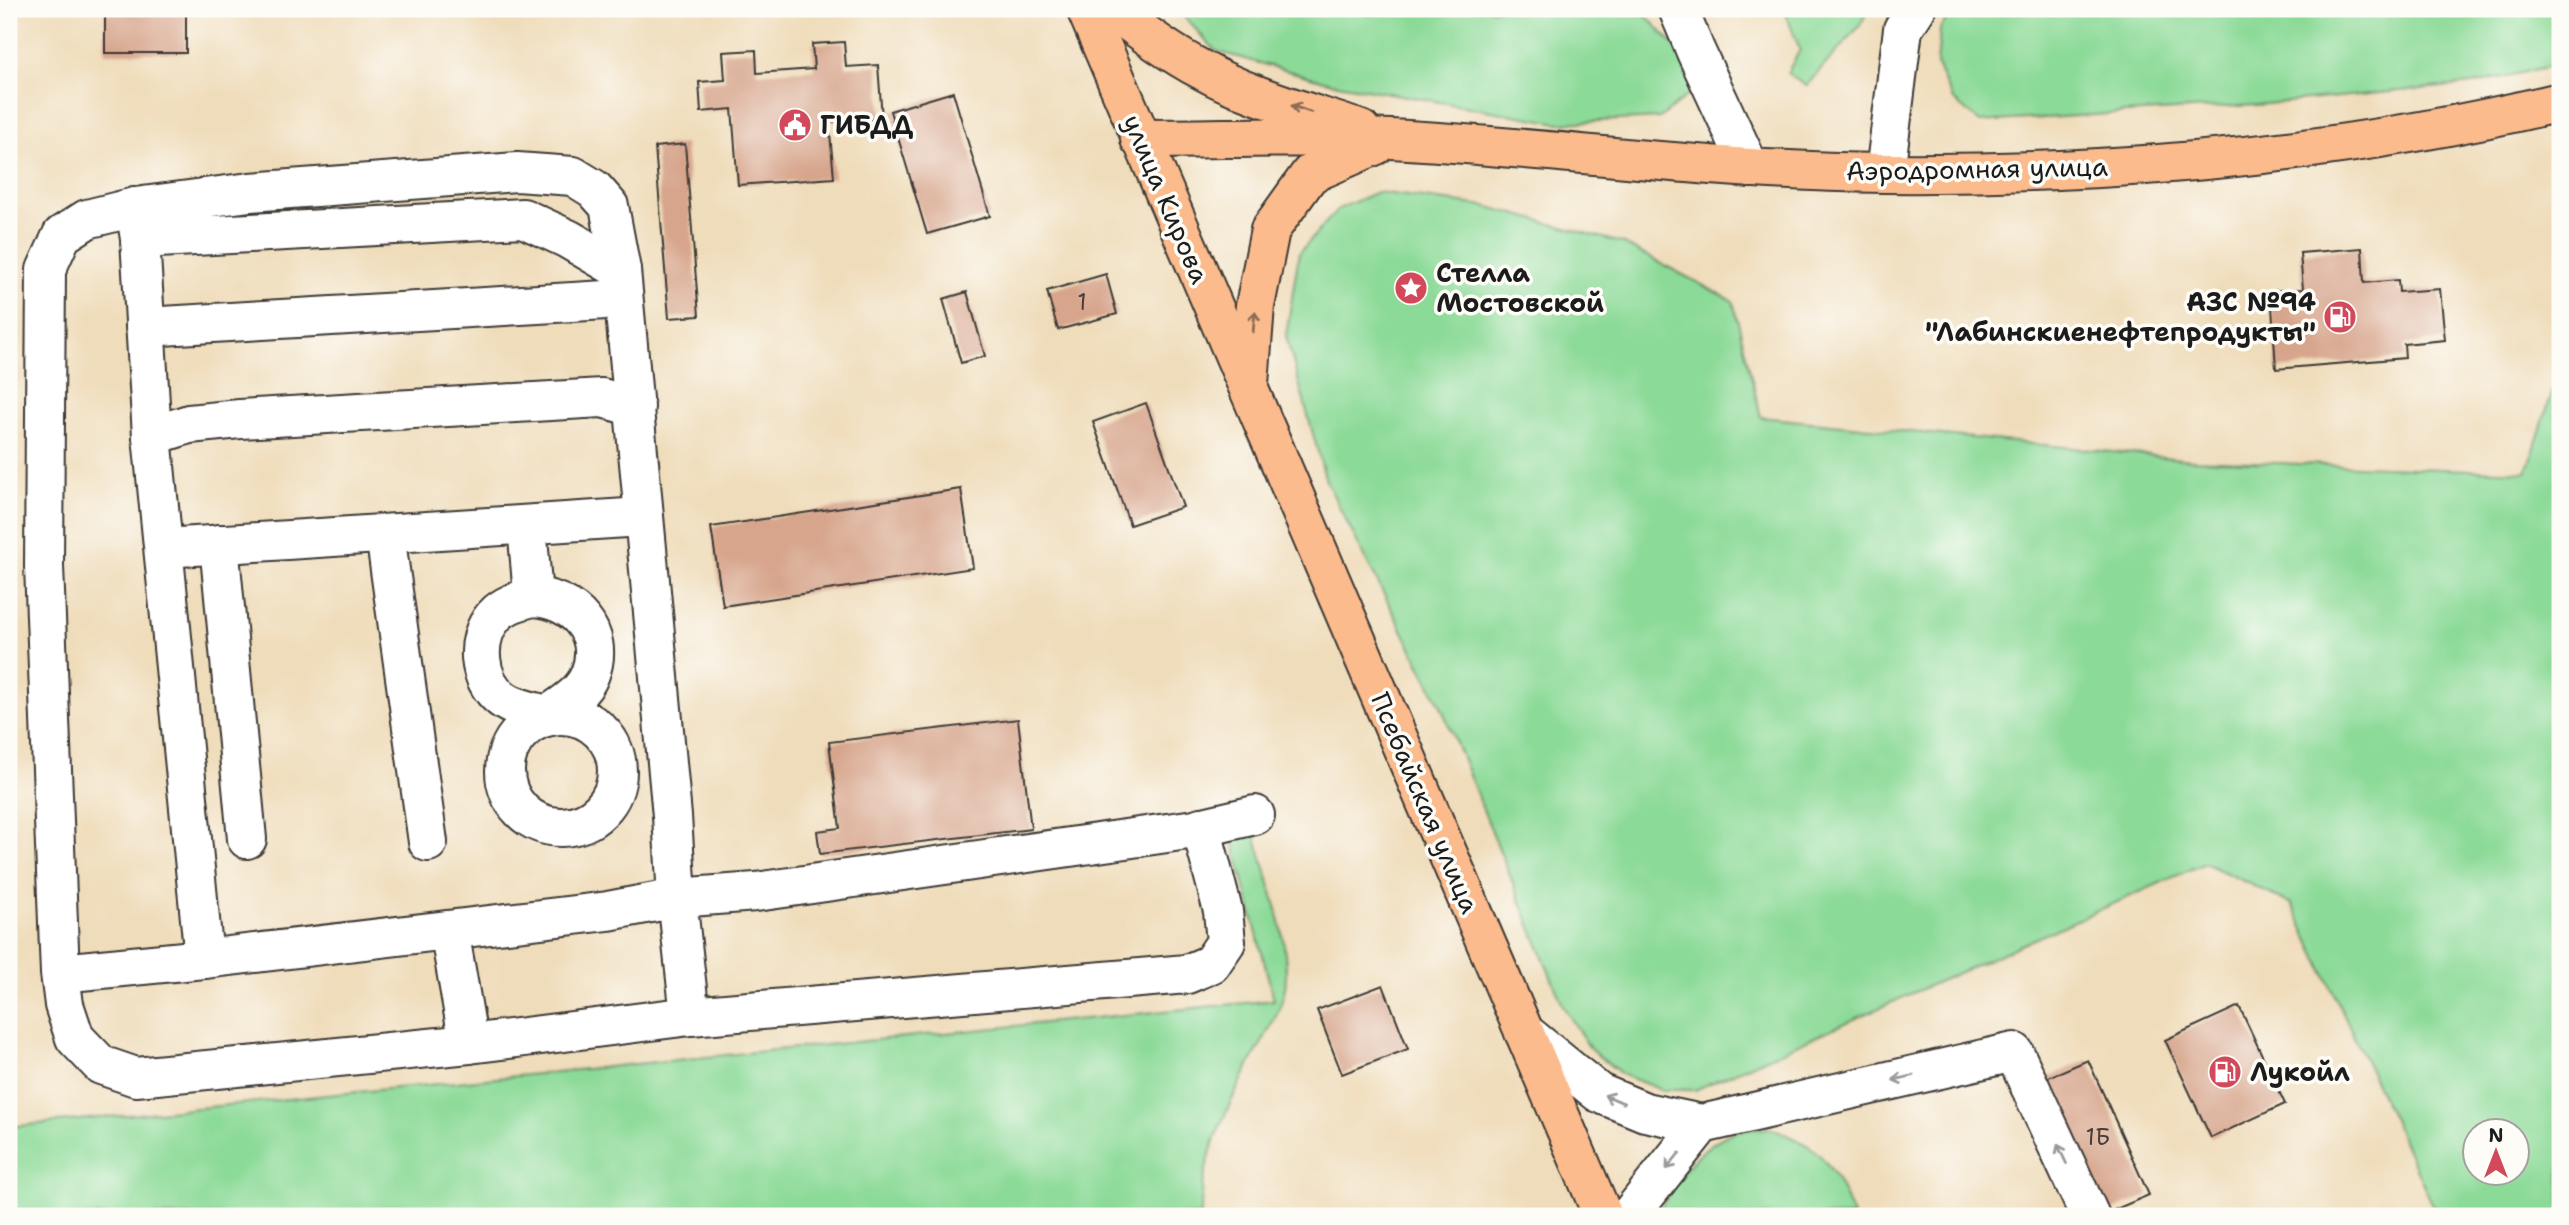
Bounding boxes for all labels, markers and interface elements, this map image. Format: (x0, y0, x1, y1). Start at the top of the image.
one-way arrow (1291, 102, 1313, 114)
public building icon: ГИБДД (776, 106, 814, 144)
place label: ГИБДД (820, 107, 913, 142)
street label: улица Кирова (1115, 109, 1218, 289)
street label: Аэродромная улица (1846, 149, 2108, 188)
place label: Стелла Мостовской (1436, 255, 1604, 320)
place icon: Стелла Мостовской (1392, 269, 1430, 307)
place label: АЗС №94 "Лабинскиенефтепродукты" (1925, 284, 2316, 349)
house number: 1 (1077, 287, 1087, 317)
fuel station icon: АЗС №94 "Лабинскиенефтепродукты" (2321, 298, 2359, 336)
one-way arrow (1248, 311, 1261, 333)
street label: Псебайская улица (1363, 687, 1488, 919)
fuel station icon: Лукойл (2206, 1053, 2244, 1091)
place label: Лукойл (2250, 1054, 2350, 1089)
one-way arrow (1892, 1073, 1914, 1086)
one-way arrow (1603, 1091, 1625, 1104)
north arrow (2460, 1116, 2530, 1186)
house number: 1Б (2086, 1122, 2110, 1152)
text: N (2488, 1123, 2504, 1148)
one-way arrow (2054, 1144, 2068, 1165)
one-way arrow (1666, 1151, 1681, 1169)

